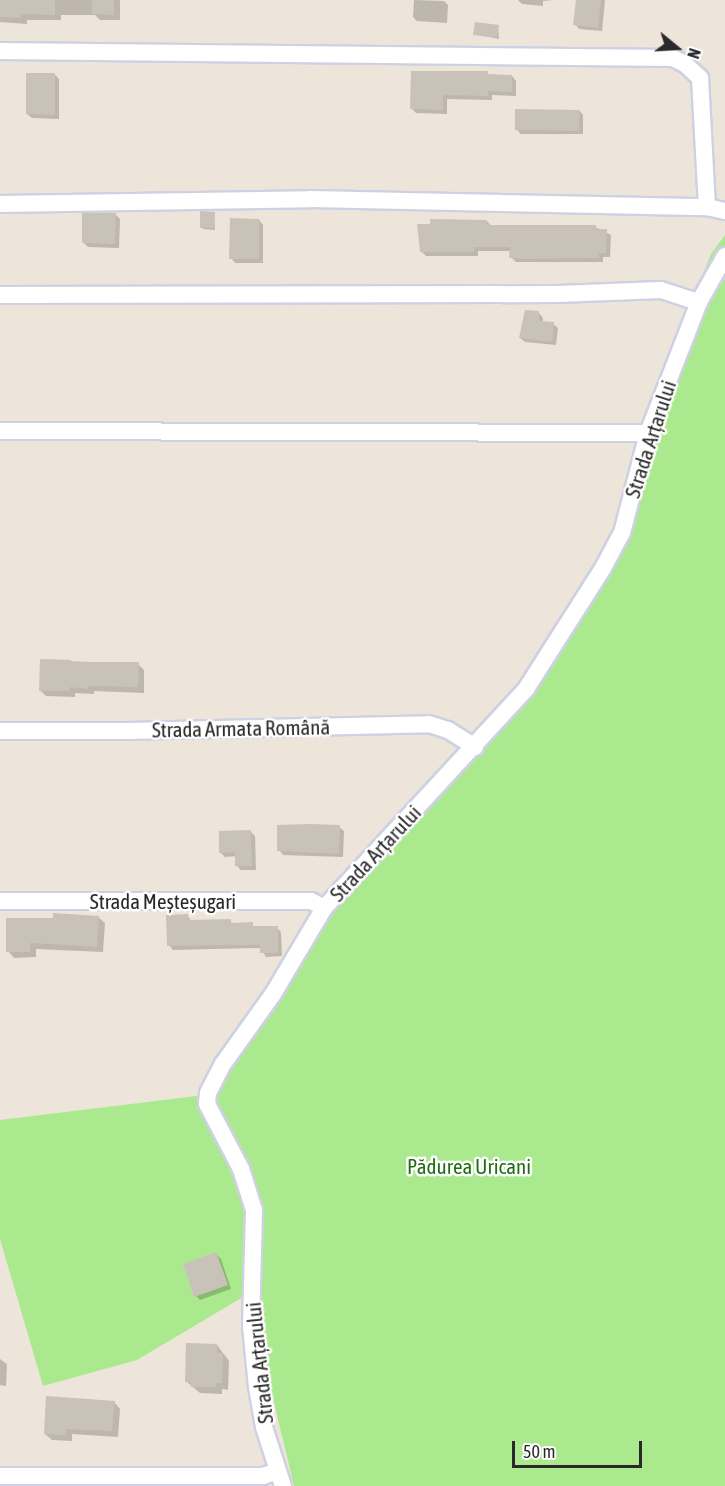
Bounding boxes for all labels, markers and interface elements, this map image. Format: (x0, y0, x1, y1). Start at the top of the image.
north arrow (647, 18, 707, 78)
text: N (684, 46, 704, 61)
street label: Strada Arțarului (619, 377, 681, 501)
street label: Strada Armata Română (152, 714, 330, 742)
street label: Strada Arțarului (324, 800, 426, 906)
street label: Strada Meșteșugari (90, 888, 236, 914)
park label: Pădurea Uricani (407, 1153, 531, 1179)
street label: Strada Arțarului (240, 1301, 278, 1425)
scale bar (515, 1429, 646, 1467)
text: 50 m (523, 1441, 555, 1462)

